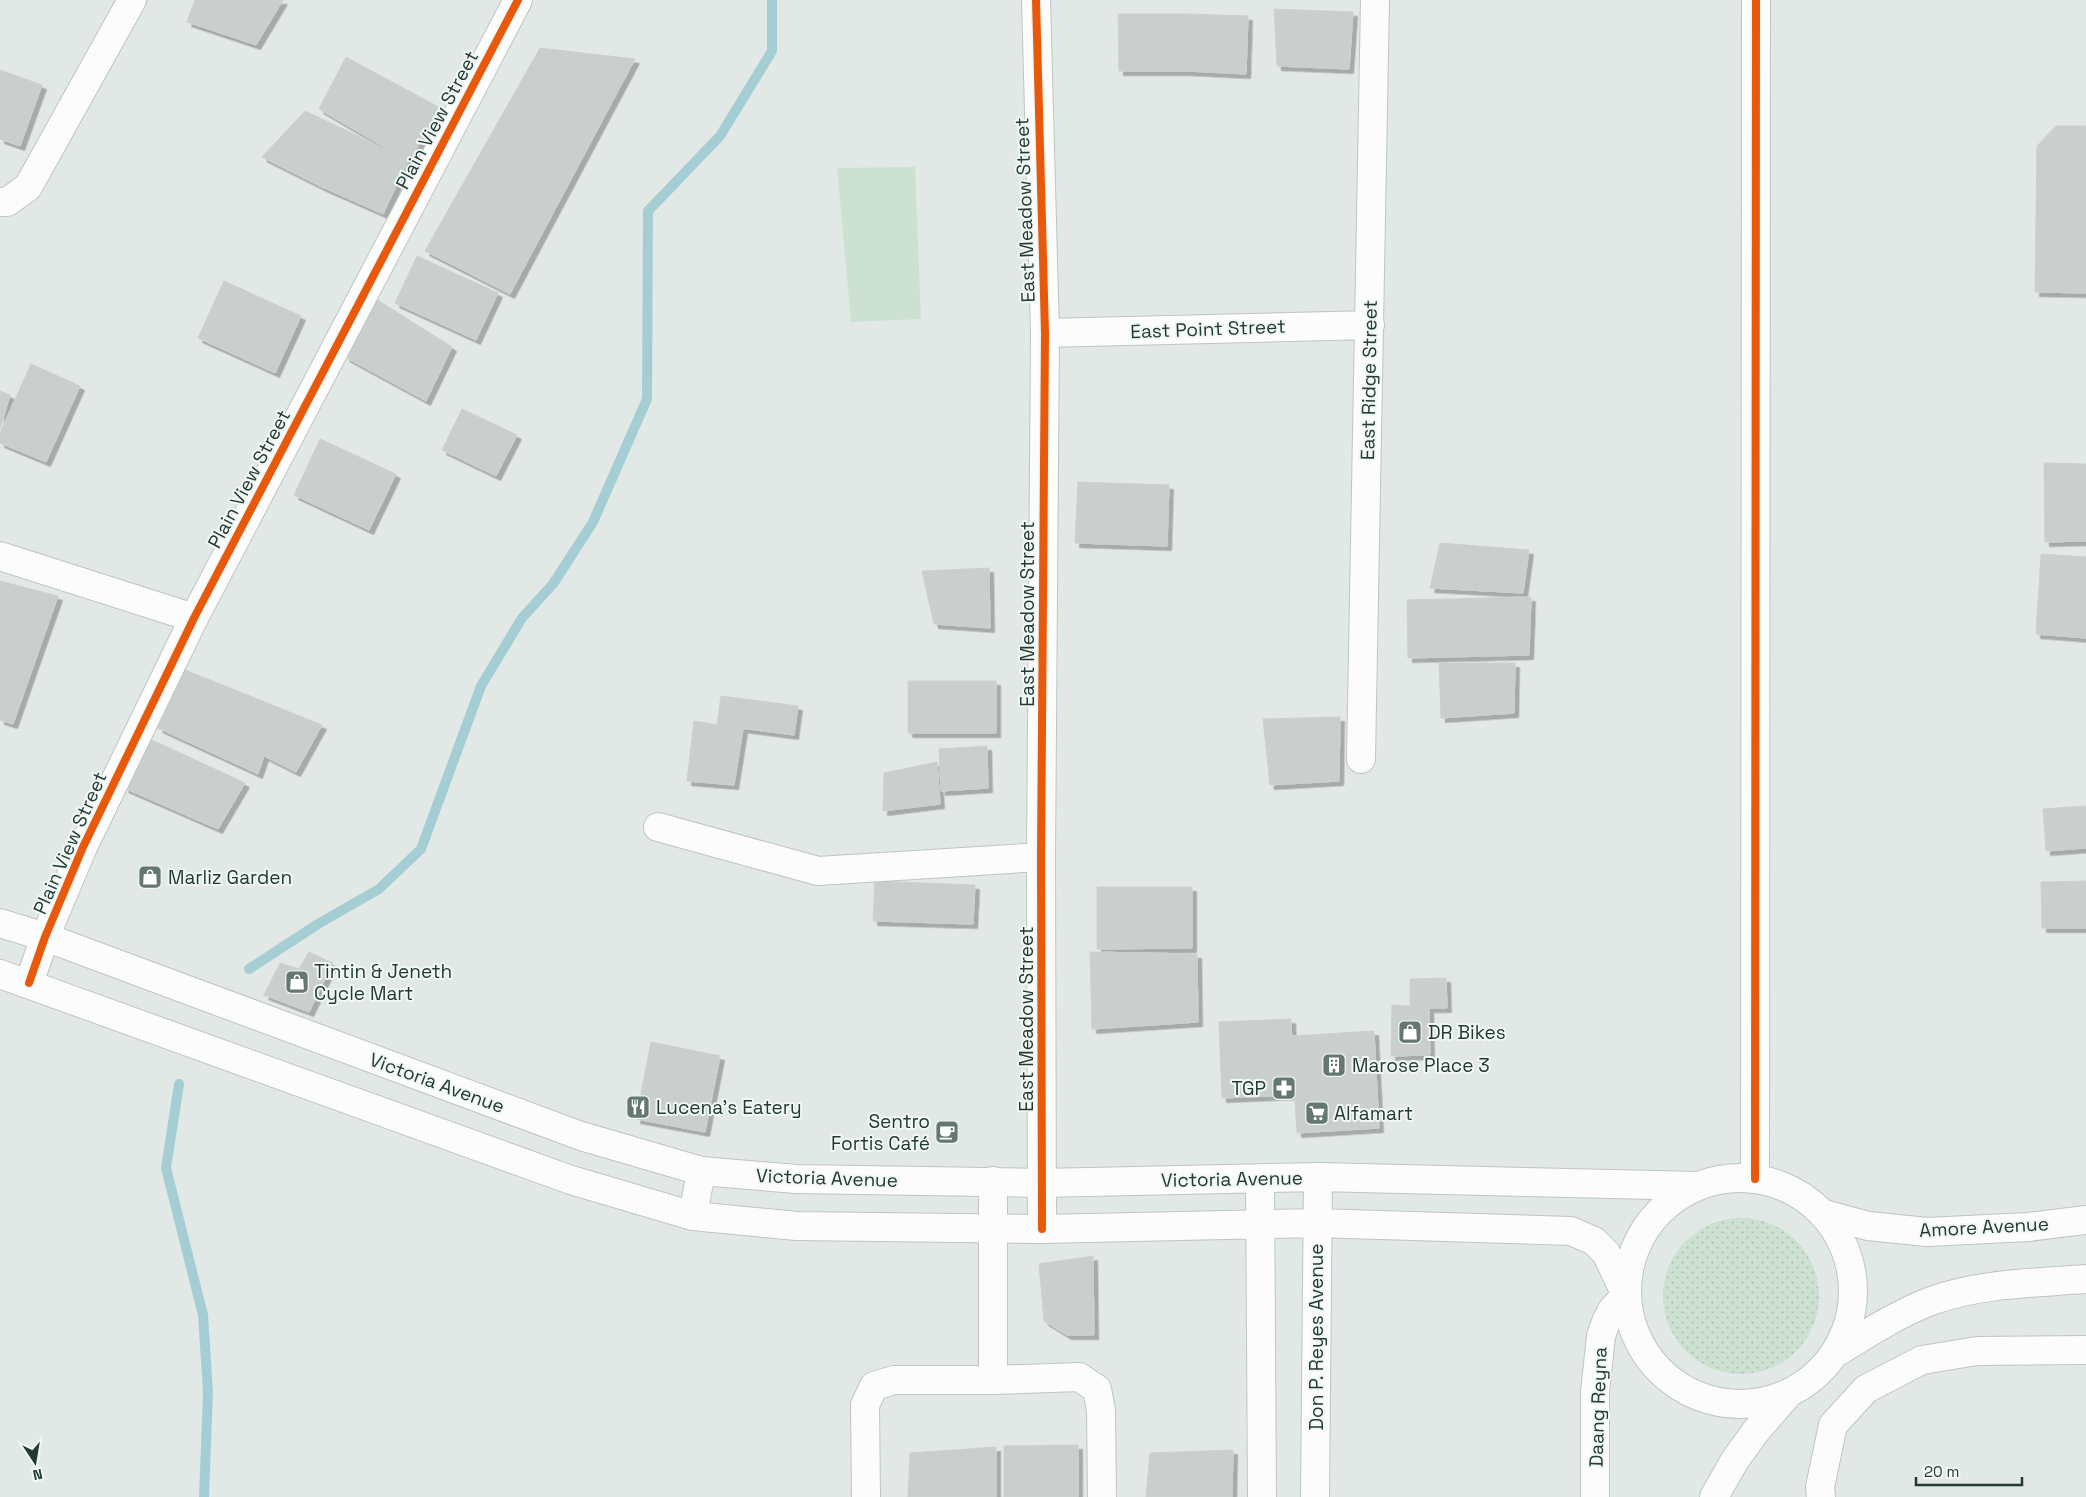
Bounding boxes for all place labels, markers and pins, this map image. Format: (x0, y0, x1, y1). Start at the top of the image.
shop icon: Marliz Garden (137, 864, 163, 890)
place label: Marliz Garden (168, 865, 292, 890)
place label: Tintin & Jeneth Cycle Mart (314, 959, 452, 1006)
shop icon: Tintin & Jeneth Cycle Mart (284, 969, 310, 995)
shop icon: DR Bikes (1397, 1019, 1423, 1045)
place label: DR Bikes (1428, 1020, 1506, 1045)
building icon: Marose Place 3 (1321, 1052, 1347, 1078)
place label: Marose Place 3 (1352, 1053, 1490, 1078)
pharmacy icon: TGP (1271, 1075, 1297, 1101)
place label: TGP (1231, 1076, 1266, 1101)
restaurant icon: Lucena's Eatery (625, 1094, 651, 1120)
place label: Lucena's Eatery (656, 1095, 802, 1120)
supermarket icon: Alfamart (1304, 1100, 1330, 1126)
place label: Alfamart (1334, 1101, 1413, 1126)
place label: Sentro Fortis Café (831, 1109, 930, 1156)
cafe icon: Sentro Fortis Café (934, 1119, 960, 1145)

